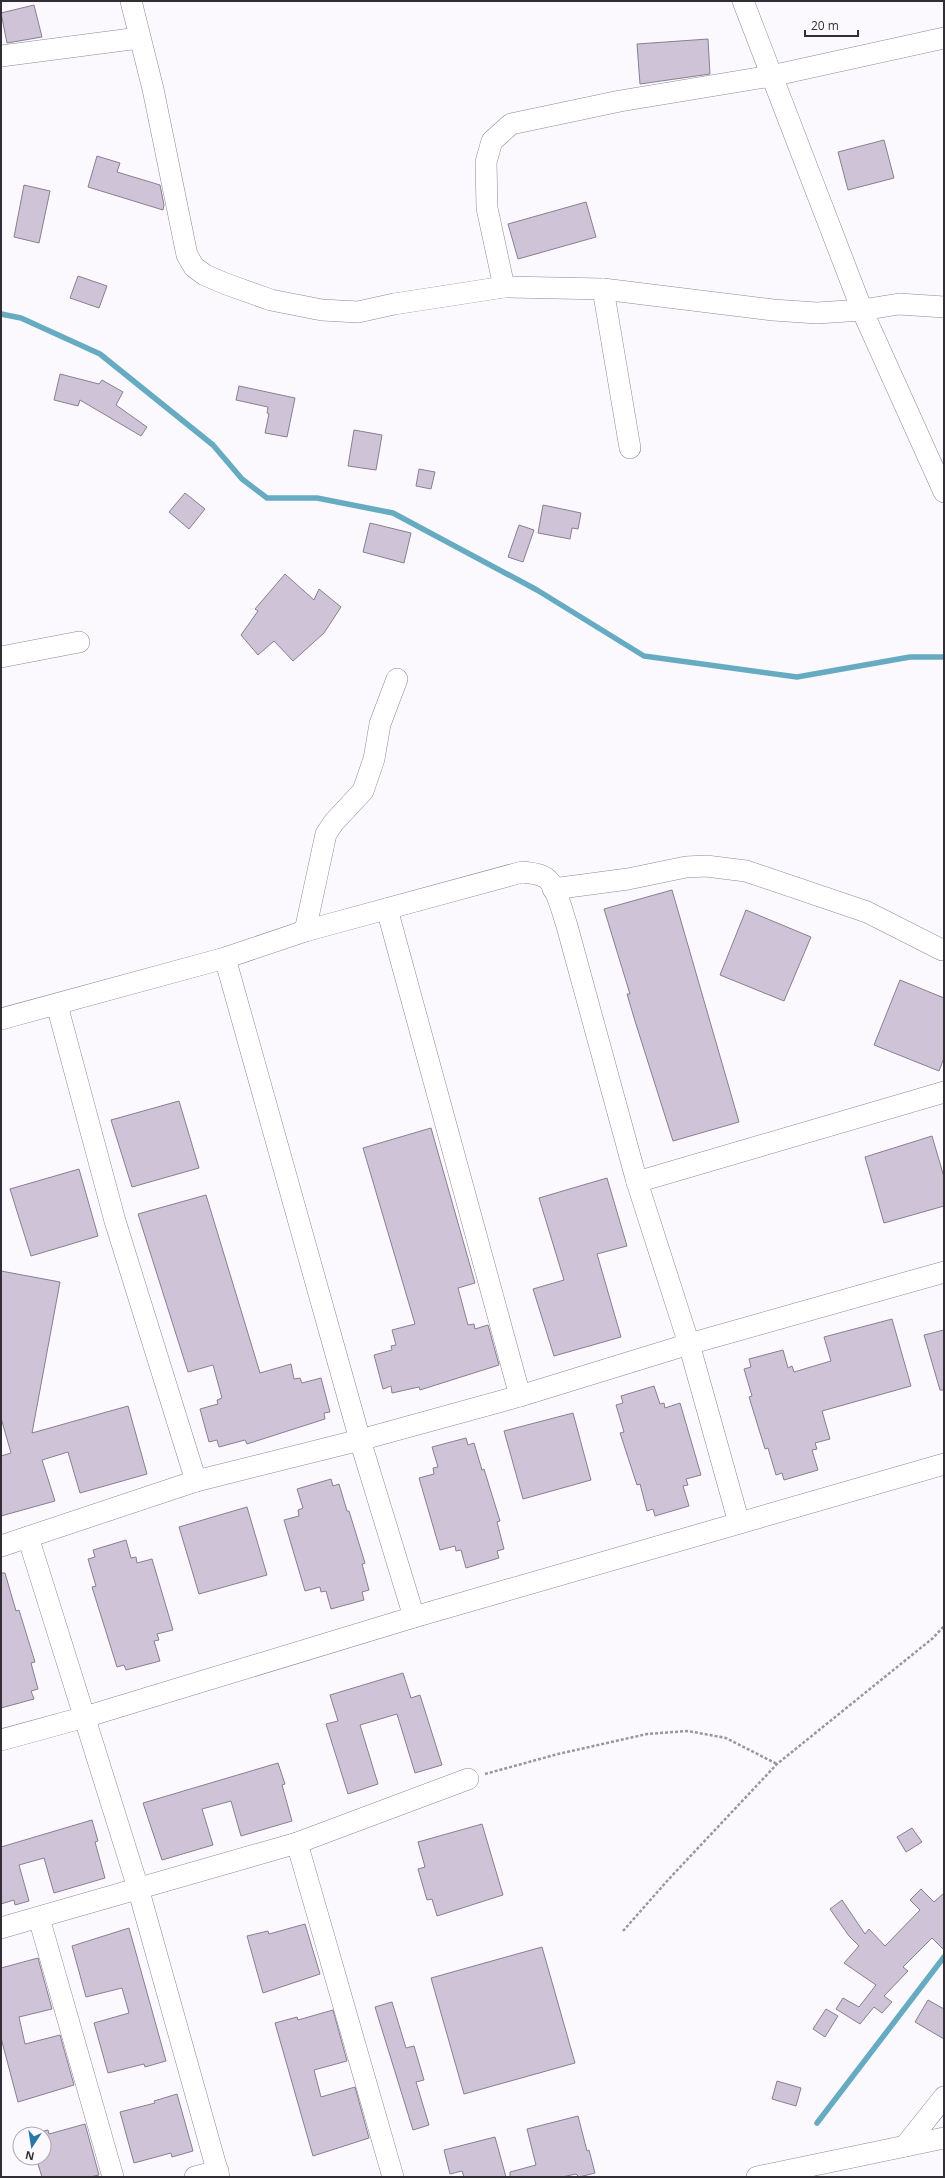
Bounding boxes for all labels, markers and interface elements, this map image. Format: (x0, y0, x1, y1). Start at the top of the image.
scale bar (805, 12, 858, 38)
text: 20 m (811, 17, 839, 34)
north arrow (12, 2126, 52, 2166)
text: N (24, 2148, 36, 2165)

